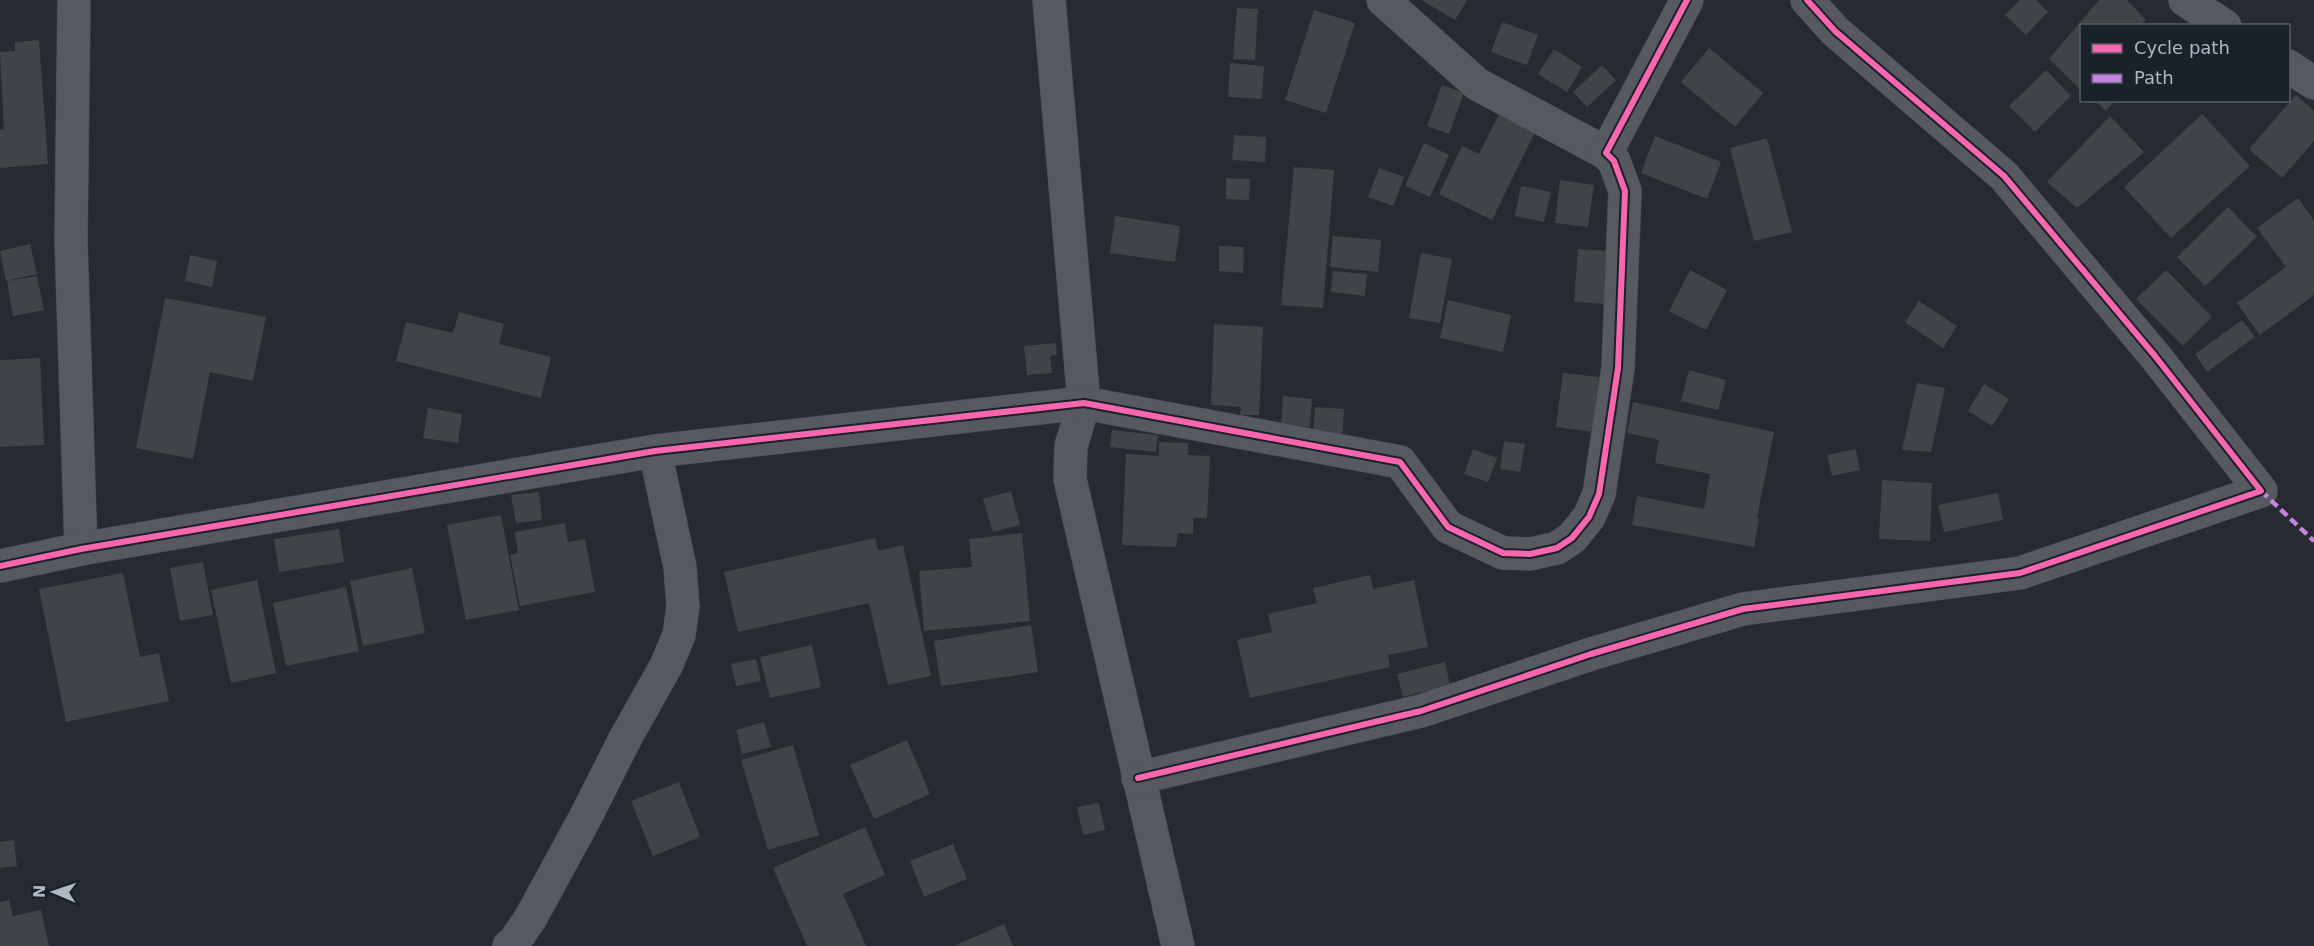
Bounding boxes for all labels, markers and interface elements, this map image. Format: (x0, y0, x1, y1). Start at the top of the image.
legend (2080, 24, 2290, 102)
text: Cycle path (2134, 37, 2230, 58)
text: Path (2134, 67, 2174, 88)
north arrow (24, 862, 84, 922)
text: N (30, 884, 49, 899)

